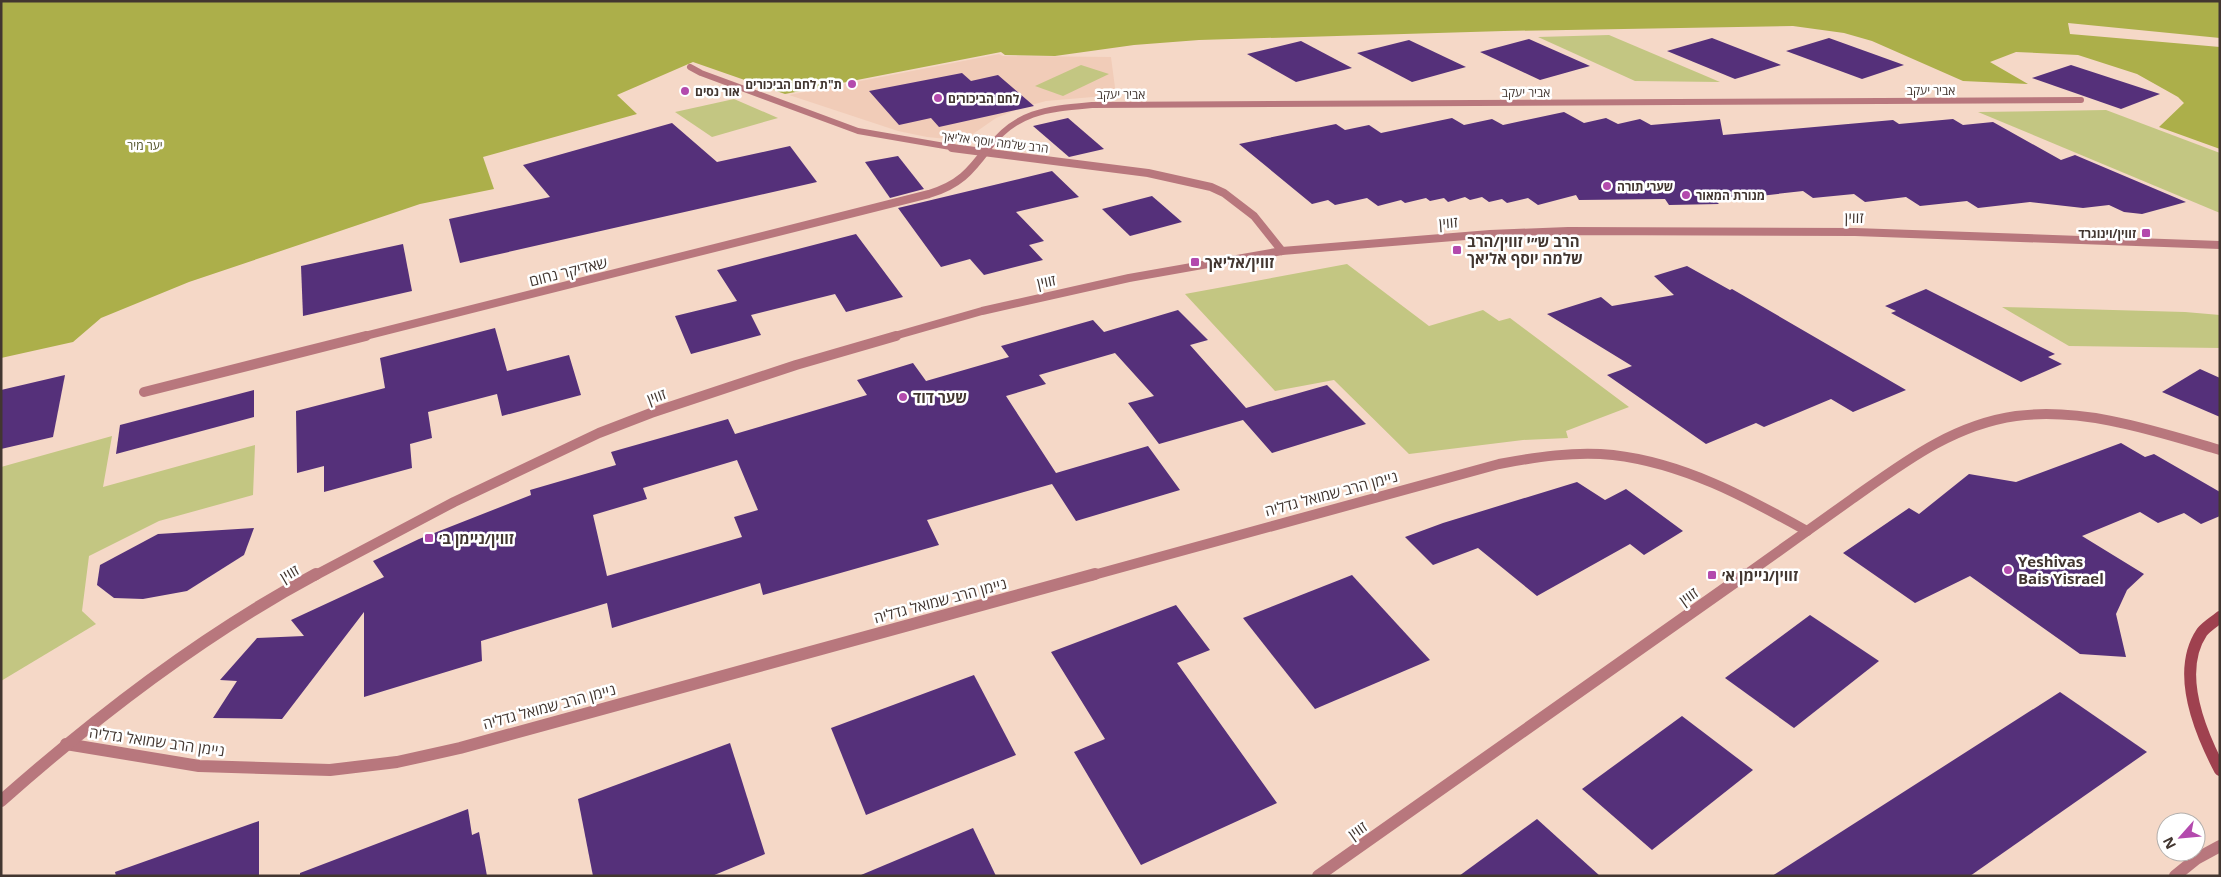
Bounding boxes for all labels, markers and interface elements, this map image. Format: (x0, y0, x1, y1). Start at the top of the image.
place label: ת"ת לחם הביכורים (745, 76, 842, 93)
marker: ת"ת לחם הביכורים (846, 78, 858, 90)
street label: אביר יעקב (1907, 82, 1955, 99)
place label: אור נסים (695, 83, 740, 100)
street label: אביר יעקב (1502, 84, 1550, 101)
marker: אור נסים (679, 85, 691, 97)
street label: אביר יעקב (1097, 86, 1145, 103)
place label: לחם הביכורים (948, 90, 1020, 107)
marker: לחם הביכורים (932, 92, 944, 104)
street label: הרב שלמה יוסף אליאך (941, 127, 1049, 157)
park label: יער מיר (127, 137, 163, 154)
place label: שערי תורה (1617, 178, 1673, 195)
marker: שערי תורה (1601, 180, 1613, 192)
place label: מנורת המאור (1696, 187, 1765, 204)
marker: מנורת המאור (1680, 189, 1692, 201)
street label: זווין (1844, 207, 1864, 227)
street label: זווין (1438, 211, 1458, 233)
place label: זווין/וינוגרד (2078, 225, 2136, 242)
marker: זווין/וינוגרד (2140, 227, 2152, 239)
place label: הרב ש״י זווין/הרב שלמה יוסף אליאך (1467, 231, 1583, 268)
marker: הרב ש״י זווין/הרב שלמה יוסף אליאך (1451, 244, 1463, 256)
street label: שאדיקר נחום (527, 252, 610, 290)
place label: זווין/אליאך (1205, 252, 1274, 272)
marker: זווין/אליאך (1189, 256, 1201, 268)
street label: זווין (1035, 269, 1057, 293)
street label: זווין (644, 383, 668, 409)
place label: שער דוד (913, 387, 967, 407)
marker: שער דוד (897, 391, 909, 403)
street label: ניימן הרב שמואל גדליה (1262, 466, 1400, 520)
place label: זווין/ניימן ב׳ (439, 528, 514, 548)
marker: זווין/ניימן ב׳ (423, 532, 435, 544)
place label: Yeshivas Bais Yisrael (2018, 551, 2104, 588)
street label: זווין (276, 560, 302, 586)
marker: Yeshivas Bais Yisrael (2002, 564, 2014, 576)
place label: זווין/ניימן א׳ (1722, 565, 1798, 585)
marker: זווין/ניימן א׳ (1706, 569, 1718, 581)
street label: ניימן הרב שמואל גדליה (871, 573, 1009, 627)
street label: זווין (1675, 582, 1701, 610)
street label: ניימן הרב שמואל גדליה (480, 679, 618, 733)
street label: ניימן הרב שמואל גדליה (88, 722, 226, 760)
north arrow (2156, 812, 2206, 862)
street label: זווין (1344, 816, 1370, 844)
text: N (2158, 834, 2180, 853)

